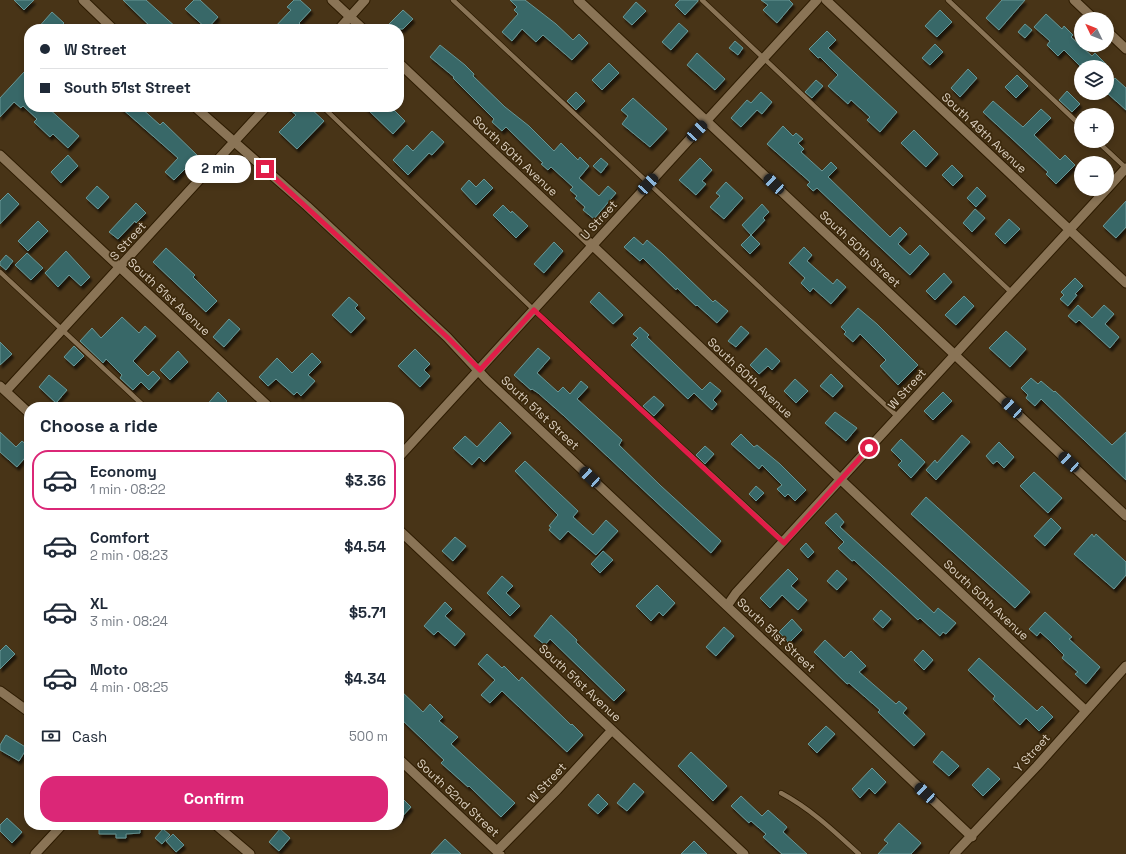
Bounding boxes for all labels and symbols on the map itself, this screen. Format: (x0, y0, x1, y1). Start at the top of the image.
north arrow (1074, 12, 1114, 52)
street label: South 49th Avenue (938, 89, 1030, 177)
street label: South 50th Avenue (469, 112, 561, 200)
car (684, 118, 710, 144)
callout: 2 min (185, 155, 251, 183)
route end (256, 160, 274, 178)
car (635, 171, 661, 197)
car (761, 171, 787, 197)
street label: U Street (577, 197, 621, 243)
street label: South 50th Street (816, 207, 904, 291)
street label: S Street (106, 218, 150, 264)
street label: South 51st Avenue (124, 255, 214, 339)
street label: South 50th Avenue (704, 334, 796, 422)
street label: W Street (884, 365, 930, 413)
street label: South 51st Street (497, 373, 583, 453)
car (999, 395, 1025, 421)
route start (860, 439, 878, 457)
car (1056, 449, 1082, 475)
car (577, 464, 603, 490)
street label: South 50th Avenue (940, 556, 1032, 644)
street label: South 51st Street (733, 595, 819, 675)
street label: South 51st Avenue (535, 641, 625, 725)
street label: Y Street (1010, 730, 1054, 776)
street label: South 52nd Street (413, 756, 503, 840)
street label: W Street (524, 759, 570, 807)
car (912, 780, 938, 806)

